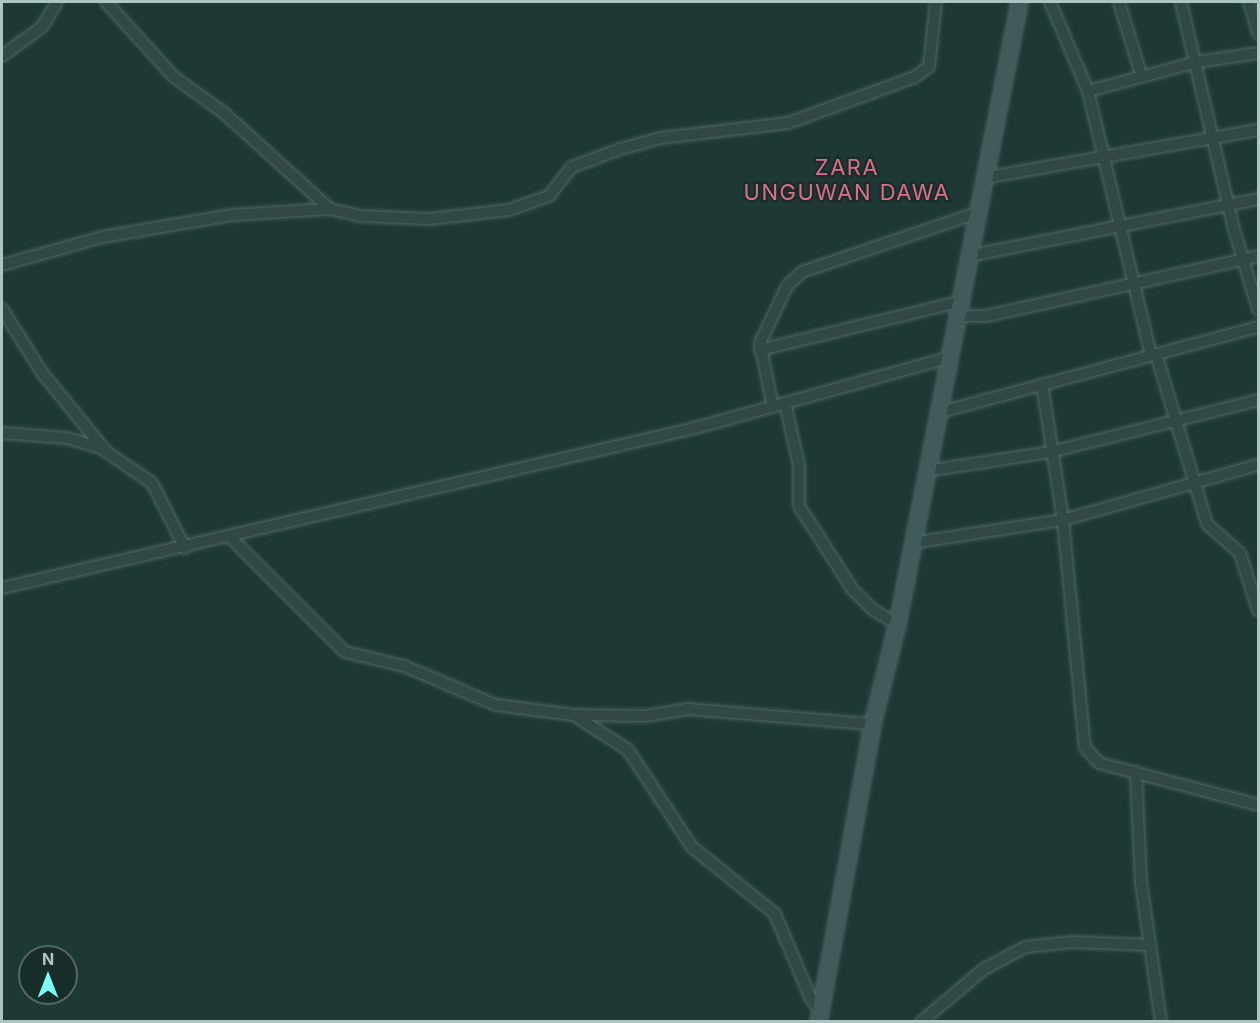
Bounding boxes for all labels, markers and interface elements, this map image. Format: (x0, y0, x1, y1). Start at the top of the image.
district label: ZARA UNGUWAN DAWA (744, 154, 950, 206)
north arrow (18, 945, 78, 1005)
text: N (42, 949, 54, 969)

